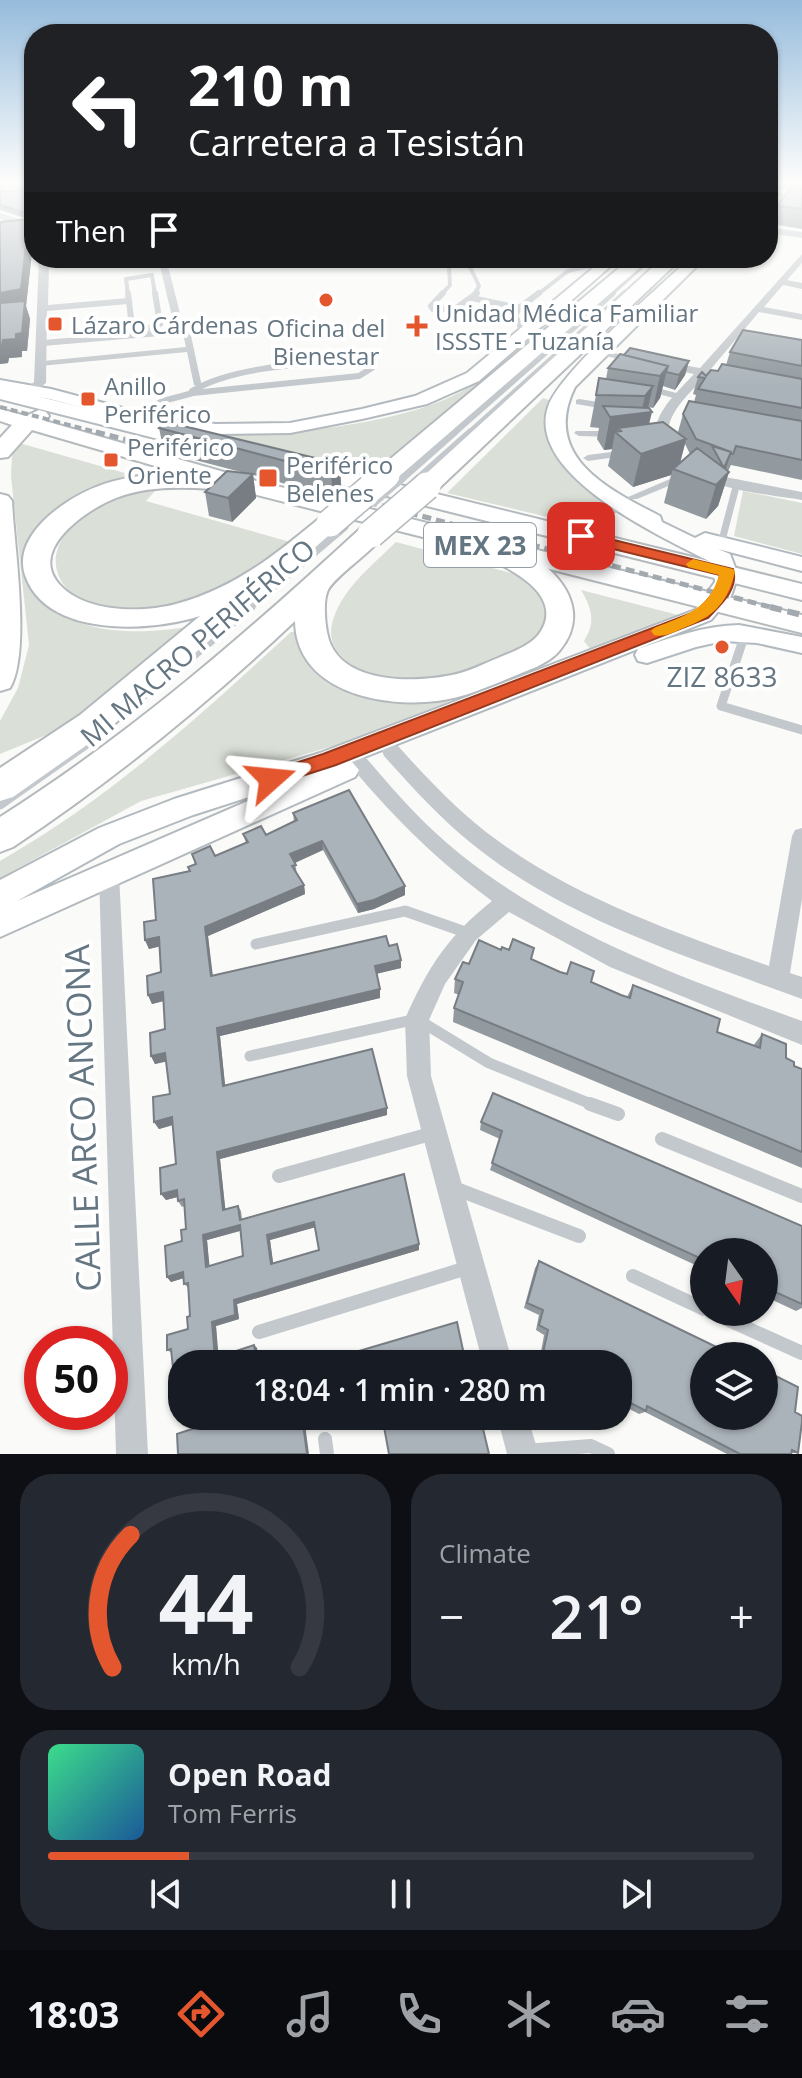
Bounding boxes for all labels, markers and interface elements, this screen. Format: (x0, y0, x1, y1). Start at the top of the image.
text: 210 m (188, 46, 354, 122)
icon: left (56, 56, 160, 160)
text: Carretera a Tesistán (188, 118, 525, 167)
icon: arrive (142, 208, 186, 252)
text: Then (56, 210, 126, 251)
marker: Oficina del Bienestar (317, 291, 335, 309)
place label: Unidad Médica Familiar ISSSTE - Tuzanía (435, 296, 699, 357)
place label: Lázaro Cárdenas (71, 308, 258, 341)
place label: Oficina del Bienestar (267, 311, 385, 372)
marker: Lázaro Cárdenas (46, 315, 64, 333)
marker: Unidad Médica Familiar ISSSTE - Tuzanía (406, 315, 428, 337)
place label: Anillo Periférico (104, 369, 211, 430)
marker: Anillo Periférico (79, 390, 97, 408)
place label: Periférico Oriente (127, 430, 234, 491)
place label: Periférico Belenes (286, 448, 393, 509)
marker: Periférico Oriente (102, 451, 120, 469)
marker: Periférico Belenes (257, 467, 279, 489)
pin (547, 502, 615, 570)
icon: arrive (559, 514, 603, 558)
road number: MEX 23 (424, 523, 536, 567)
street label: MI MACRO PERIFÉRICO (72, 530, 322, 754)
marker: ZIZ 8633 (713, 638, 731, 656)
place label: ZIZ 8633 (666, 657, 778, 695)
position arrow (229, 737, 313, 821)
street label: CALLE ARCO ANCONA (53, 943, 111, 1292)
north arrow (690, 1238, 778, 1326)
map controls (690, 1238, 778, 1430)
speed limit sign: 50 (24, 1326, 128, 1430)
button: layers (690, 1342, 778, 1430)
text: 18:04 · 1 min · 280 m (253, 1369, 547, 1410)
text: Climate (439, 1535, 531, 1571)
text: 44 (158, 1545, 253, 1658)
text: 21° (549, 1575, 644, 1657)
text: − (439, 1586, 464, 1646)
text: + (729, 1586, 754, 1646)
text: km/h (171, 1644, 240, 1683)
text: Open Road (168, 1754, 332, 1795)
text: Tom Ferris (168, 1795, 297, 1831)
icon: previous (144, 1872, 188, 1916)
icon: pause (379, 1872, 423, 1916)
icon: next (614, 1872, 658, 1916)
icon: directions (173, 1986, 229, 2042)
icon: music (282, 1986, 338, 2042)
icon: phone (391, 1986, 447, 2042)
icon: climate (501, 1986, 557, 2042)
icon: car (610, 1986, 666, 2042)
icon: filters (719, 1986, 775, 2042)
text: 18:03 (27, 1990, 119, 2039)

